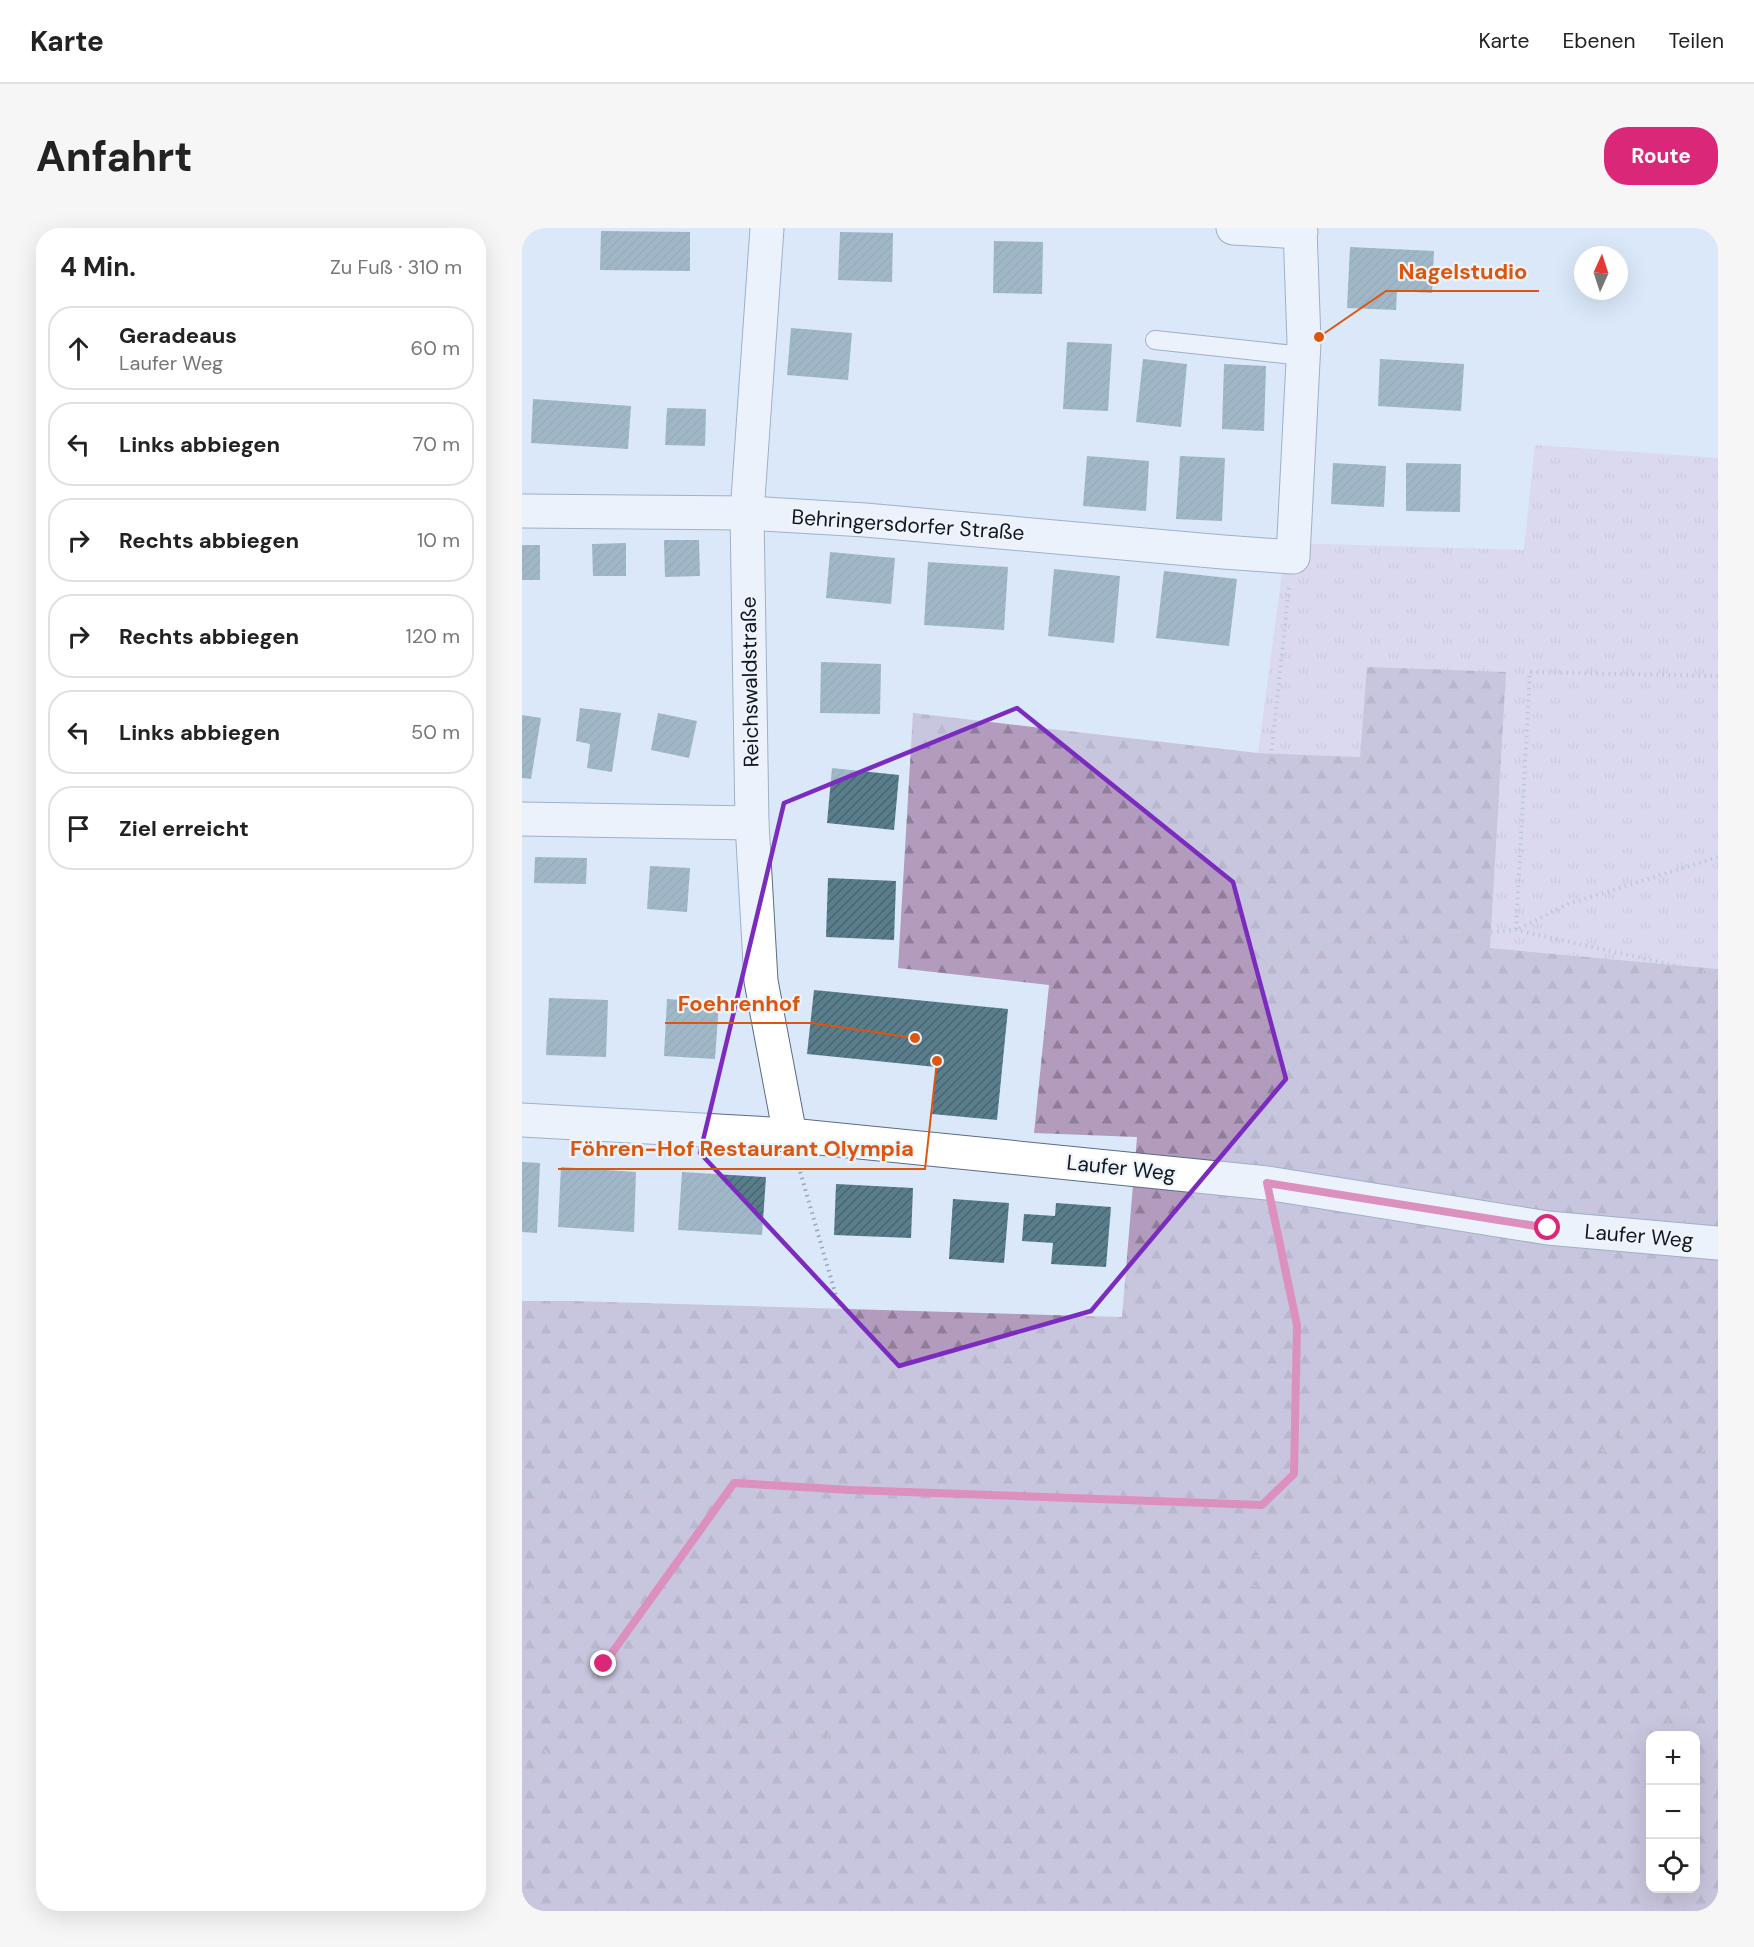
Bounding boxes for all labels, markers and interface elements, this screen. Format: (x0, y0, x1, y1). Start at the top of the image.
text: Karte (30, 23, 104, 60)
text: Karte (1479, 27, 1529, 55)
text: Ebenen (1562, 27, 1635, 55)
text: Teilen (1668, 27, 1724, 55)
button: Route (1604, 127, 1718, 185)
text: Anfahrt (36, 129, 192, 184)
north arrow (1574, 246, 1628, 300)
text: 4 Min. (60, 250, 136, 284)
callout: Nagelstudio (1386, 251, 1539, 291)
text: Zu Fuß · 310 m (330, 254, 462, 280)
text: Nagelstudio (1398, 257, 1528, 286)
text: Geradeaus (119, 321, 237, 350)
icon: ahead (62, 332, 95, 365)
text: 60 m (411, 335, 460, 361)
text: Laufer Weg (119, 350, 223, 376)
icon: left (62, 428, 95, 461)
text: Links abbiegen (119, 430, 280, 459)
text: 70 m (413, 431, 460, 457)
street label: Behringersdorfer Straße (791, 503, 1026, 547)
icon: right (62, 524, 95, 557)
text: Rechts abbiegen (119, 526, 299, 555)
text: 10 m (417, 527, 460, 553)
street label: Reichswaldstraße (735, 596, 765, 768)
icon: right (62, 620, 95, 653)
text: Rechts abbiegen (119, 622, 299, 651)
text: 120 m (406, 623, 460, 649)
icon: left (62, 716, 95, 749)
text: Links abbiegen (119, 718, 280, 747)
text: 50 m (411, 719, 460, 745)
icon: arrive (62, 812, 95, 845)
text: Ziel erreicht (119, 814, 249, 843)
callout: Foehrenhof (665, 983, 812, 1023)
text: Foehrenhof (678, 989, 800, 1018)
callout: Föhren-Hof Restaurant Olympia (558, 1129, 925, 1169)
text: Föhren-Hof Restaurant Olympia (570, 1134, 914, 1163)
street label: Laufer Weg (1065, 1148, 1177, 1188)
route start (1534, 1214, 1560, 1240)
street label: Laufer Weg (1583, 1217, 1695, 1255)
route end (590, 1650, 616, 1676)
map controls (1646, 1731, 1700, 1893)
button: + (1646, 1731, 1700, 1785)
button: − (1646, 1785, 1700, 1839)
button: locate (1646, 1839, 1700, 1893)

